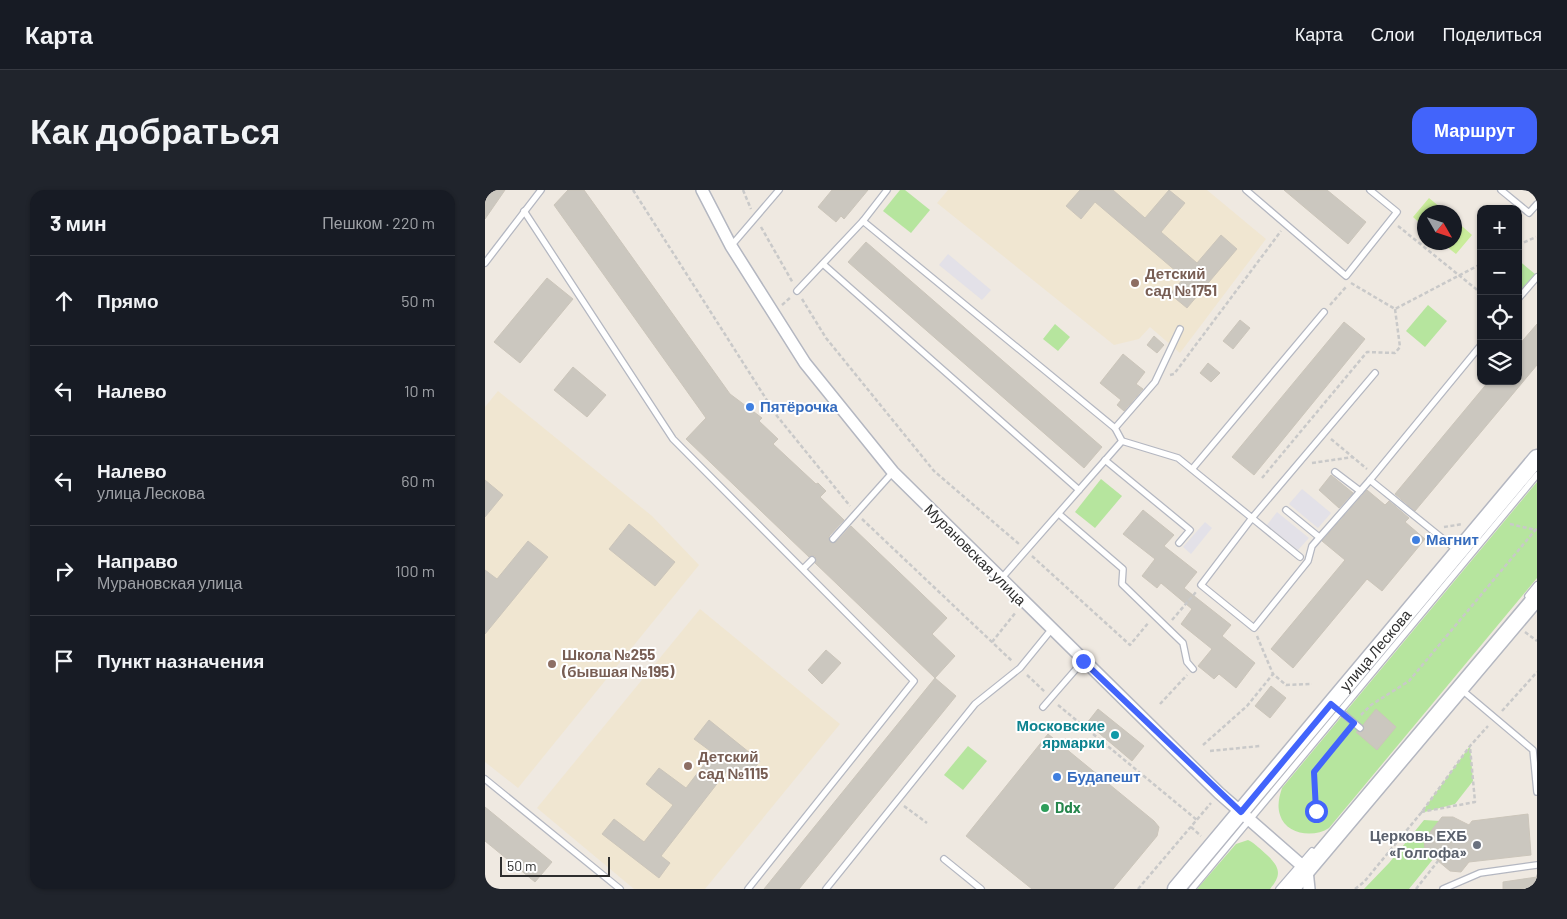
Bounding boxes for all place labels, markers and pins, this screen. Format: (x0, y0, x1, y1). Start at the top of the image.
place label: Детский сад №1751 (1145, 264, 1217, 299)
marker: Детский сад №1751 (1129, 277, 1141, 289)
place label: Пятёрочка (760, 397, 838, 415)
marker: Пятёрочка (744, 401, 756, 413)
place label: Магнит (1426, 530, 1479, 548)
marker: Магнит (1410, 534, 1422, 546)
place label: Школа №255 (бывшая №195) (561, 645, 675, 680)
marker: Школа №255 (бывшая №195) (546, 658, 558, 670)
place label: Московские ярмарки (1016, 716, 1105, 751)
marker: Московские ярмарки (1109, 729, 1121, 741)
place label: Детский сад №1115 (698, 747, 768, 782)
marker: Детский сад №1115 (682, 760, 694, 772)
place label: Будапешт (1067, 767, 1141, 785)
marker: Будапешт (1051, 771, 1063, 783)
place label: Ddx (1055, 798, 1081, 816)
marker: Ddx (1039, 802, 1051, 814)
place label: Церковь ЕХБ «Голгофа» (1370, 826, 1467, 861)
marker: Церковь ЕХБ «Голгофа» (1471, 839, 1483, 851)

